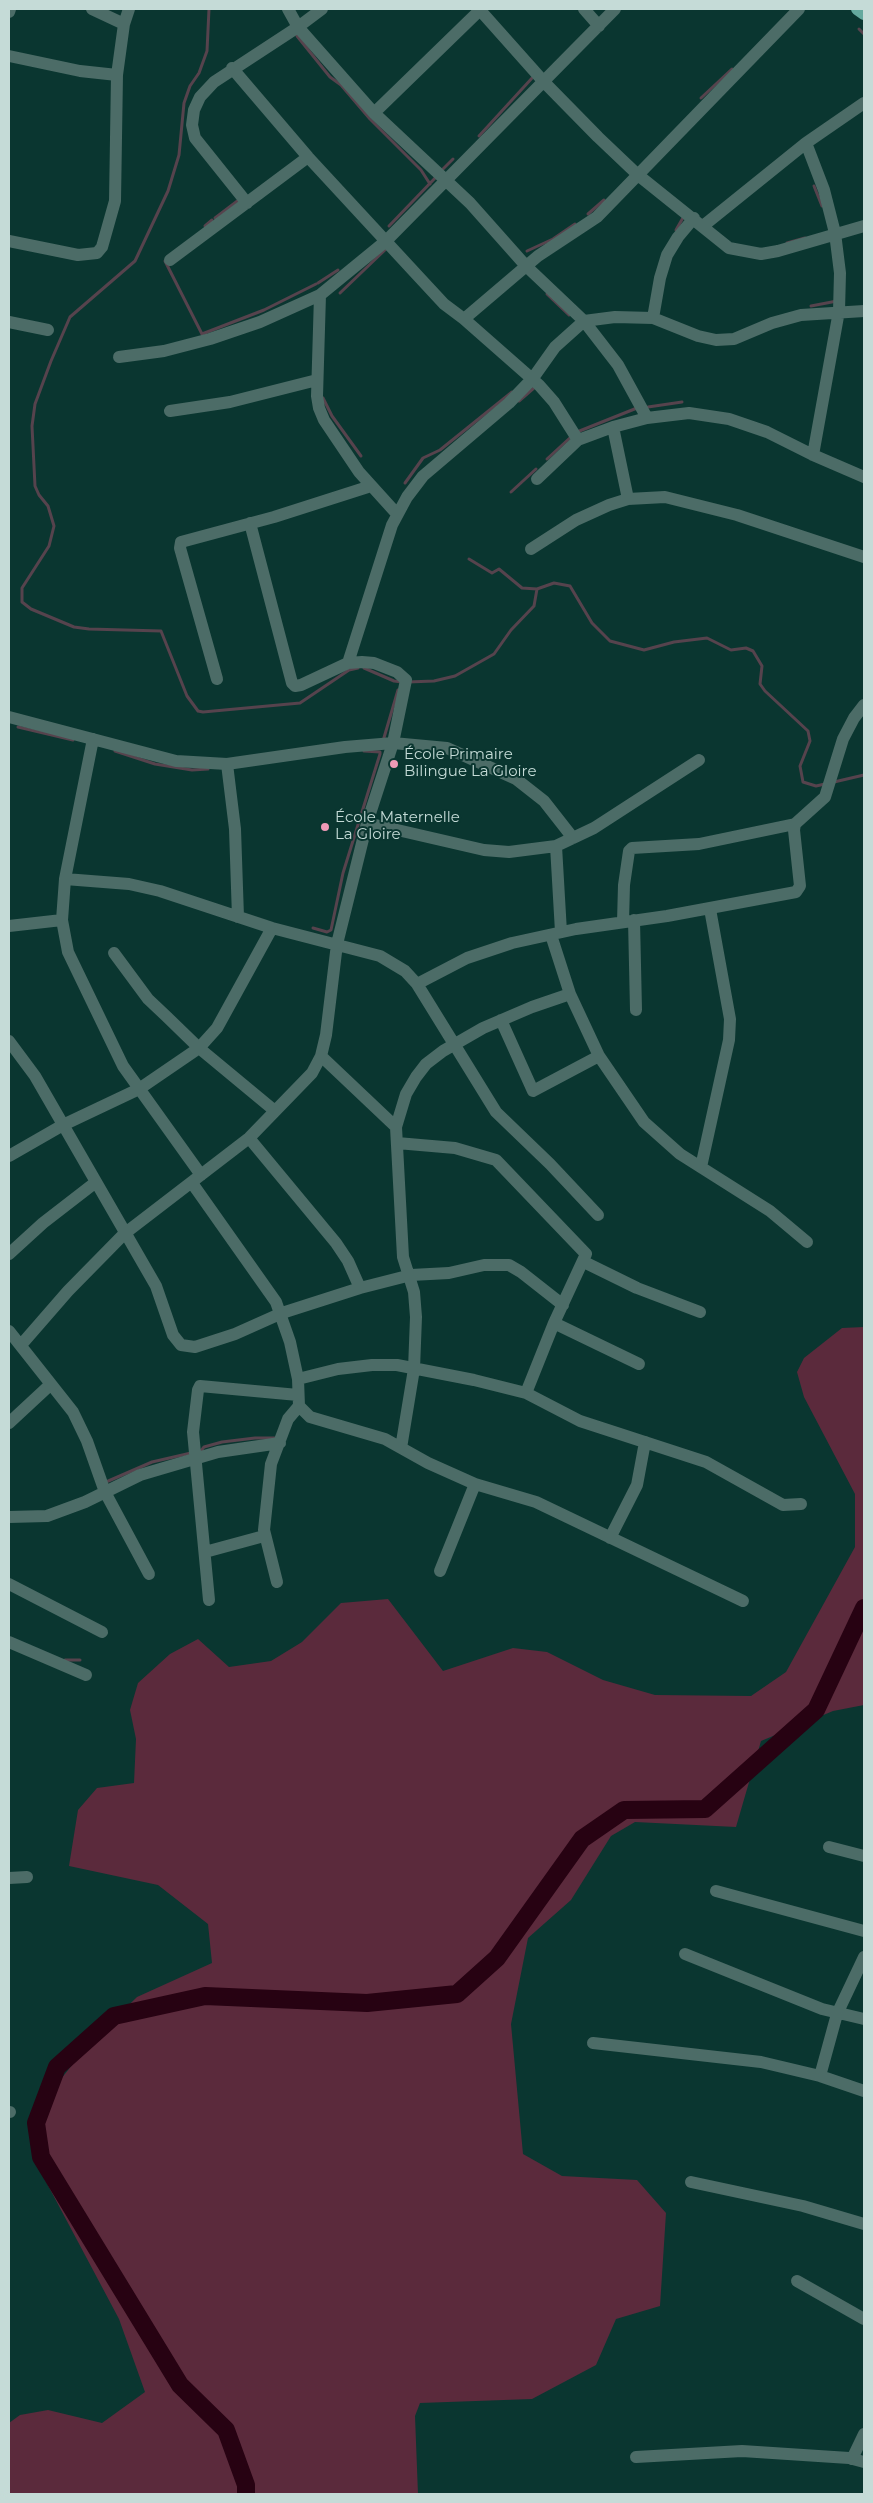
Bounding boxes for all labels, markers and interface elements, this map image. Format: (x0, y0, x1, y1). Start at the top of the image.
place label: École Primaire Bilingue La Gloire (404, 746, 536, 781)
marker: École Primaire Bilingue La Gloire (388, 758, 400, 770)
place label: École Maternelle La Gloire (335, 809, 460, 844)
marker: École Maternelle La Gloire (319, 821, 331, 833)

